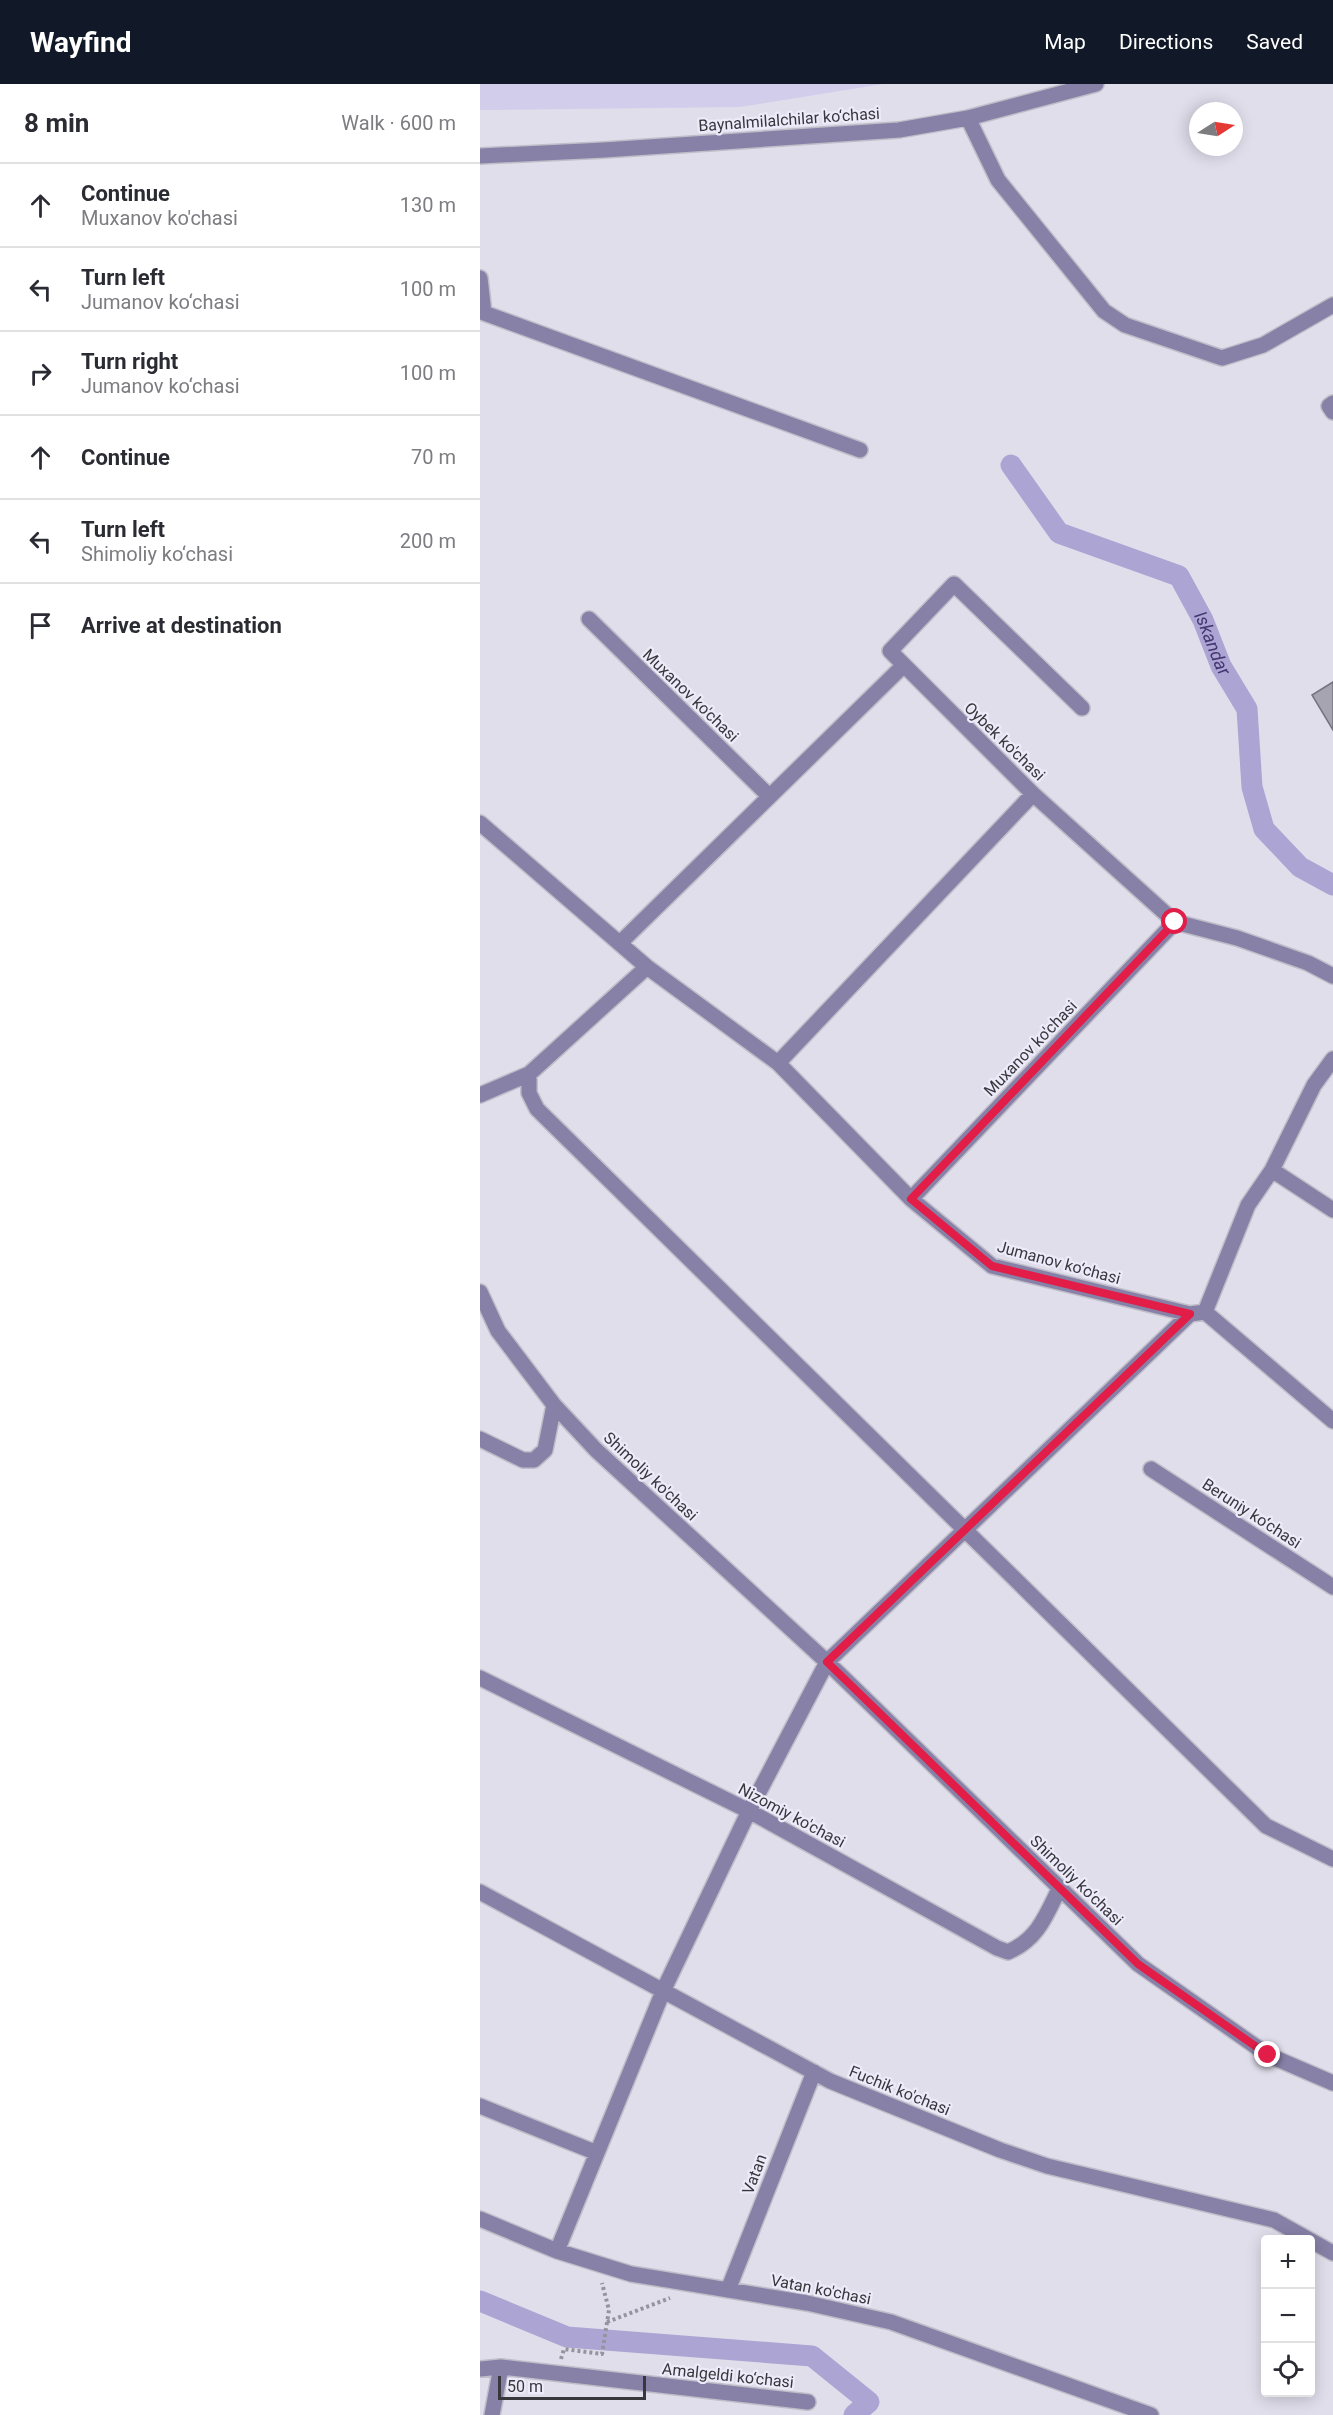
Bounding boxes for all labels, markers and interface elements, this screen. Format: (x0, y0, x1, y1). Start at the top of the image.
text: Wayfind (30, 26, 131, 59)
text: Map (1044, 30, 1086, 54)
text: Directions (1119, 30, 1213, 54)
text: Saved (1246, 30, 1303, 54)
north arrow (1189, 102, 1243, 156)
street label: Baynalmilalchilar ko‘chasi (698, 104, 880, 135)
text: 8 min (24, 108, 89, 138)
text: Walk · 600 m (341, 111, 456, 135)
text: Continue (81, 181, 170, 206)
icon: ahead (24, 189, 57, 222)
text: 130 m (400, 193, 456, 217)
text: Muxanov ko'chasi (81, 206, 238, 230)
text: Turn left (81, 265, 165, 290)
icon: left (24, 273, 57, 306)
text: 100 m (400, 277, 456, 301)
text: Jumanov ko‘chasi (81, 290, 240, 314)
text: Turn right (81, 349, 178, 374)
icon: right (24, 357, 57, 390)
text: 100 m (400, 361, 456, 385)
text: Jumanov ko‘chasi (81, 374, 240, 398)
icon: ahead (24, 441, 57, 474)
text: Continue (81, 445, 170, 470)
text: 70 m (411, 445, 456, 469)
text: Turn left (81, 517, 165, 542)
icon: left (24, 525, 57, 558)
text: 200 m (400, 529, 456, 553)
text: Shimoliy ko‘chasi (81, 542, 233, 566)
water label: Iskandar (1190, 607, 1236, 680)
icon: arrive (24, 609, 57, 642)
text: Arrive at destination (81, 613, 282, 638)
street label: Muxanov ko'chasi (639, 645, 742, 746)
street label: Oybek ko'chasi (960, 698, 1049, 785)
route start (1161, 908, 1187, 934)
street label: Muxanov ko'chasi (980, 997, 1081, 1100)
street label: Jumanov ko‘chasi (995, 1237, 1123, 1288)
street label: Shimoliy ko'chasi (600, 1428, 701, 1525)
street label: Beruniy ko‘chasi (1199, 1474, 1305, 1552)
street label: Nizomiy ko'chasi (735, 1779, 848, 1852)
street label: Shimoliy ko‘chasi (1026, 1831, 1127, 1929)
route end (1254, 2041, 1280, 2067)
street label: Fuchik ko'chasi (847, 2062, 953, 2119)
street label: Vatan (738, 2151, 771, 2197)
map controls (1261, 2235, 1315, 2397)
button: + (1261, 2235, 1315, 2289)
street label: Vatan ko'chasi (769, 2270, 873, 2309)
button: − (1261, 2289, 1315, 2343)
button: locate (1261, 2343, 1315, 2397)
street label: Amalgeldi ko‘chasi (661, 2359, 795, 2392)
scale bar (498, 2373, 646, 2400)
text: 50 m (507, 2377, 543, 2396)

